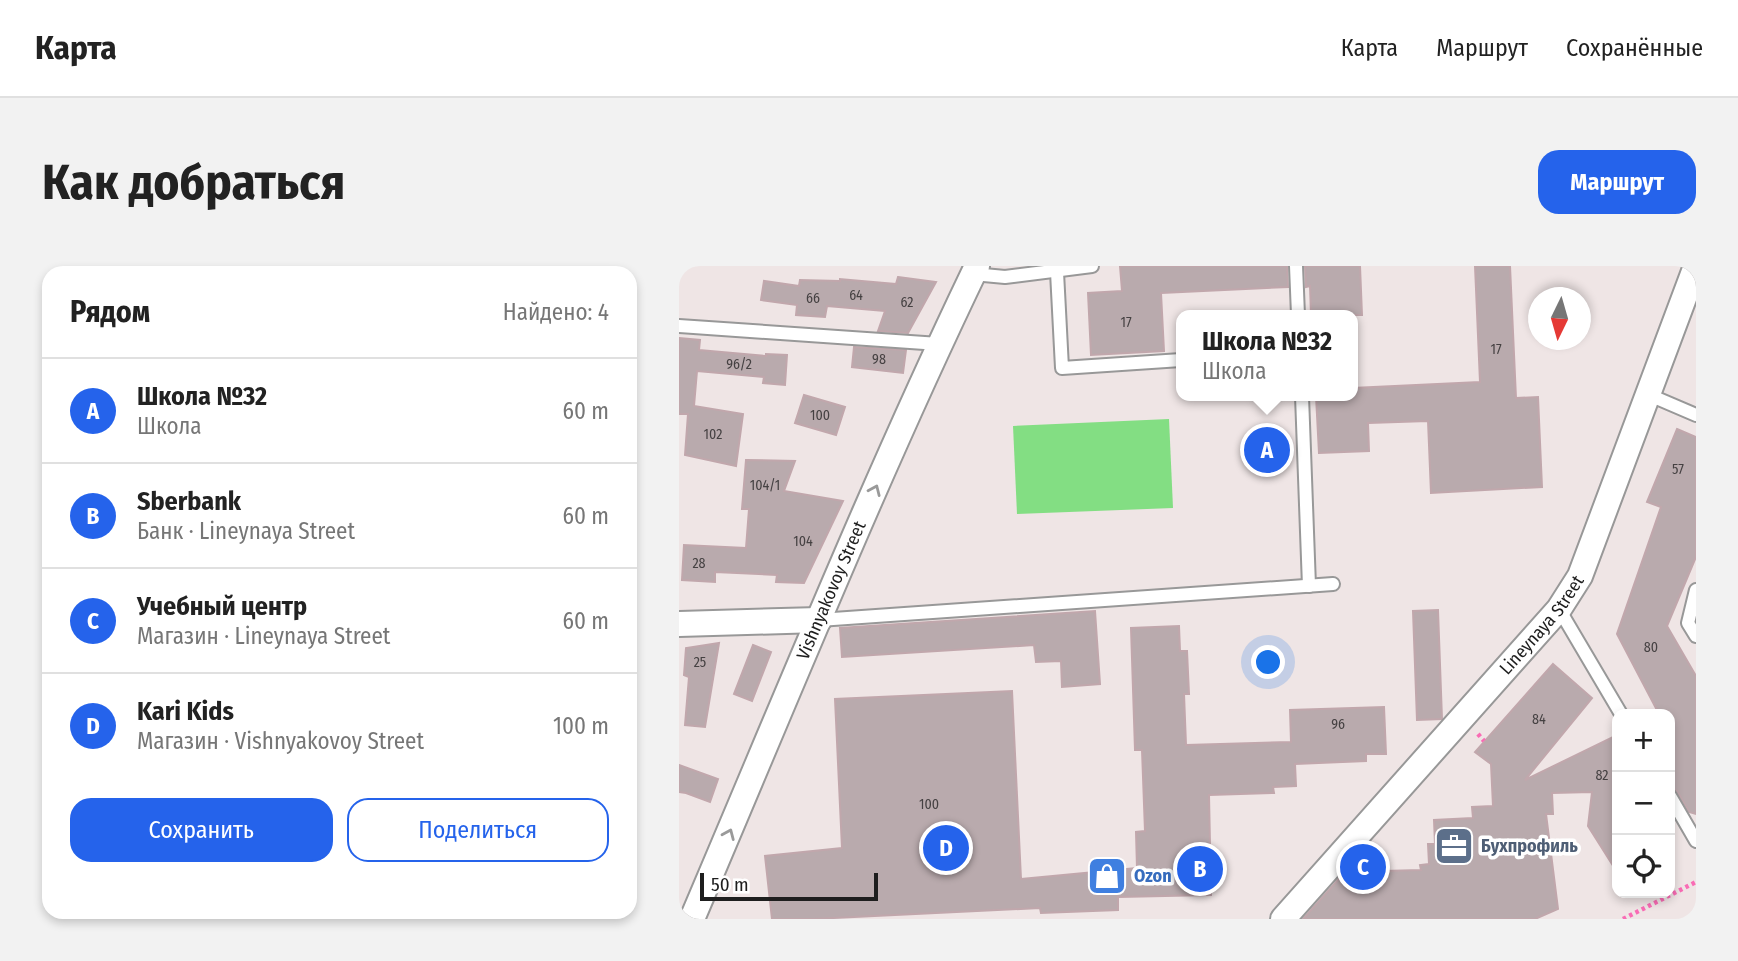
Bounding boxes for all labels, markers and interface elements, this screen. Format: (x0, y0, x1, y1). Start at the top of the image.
text: Карта (35, 28, 117, 68)
text: Карта (1341, 34, 1398, 62)
text: Маршрут (1436, 34, 1528, 62)
text: Сохранённые (1566, 34, 1703, 62)
button: Маршрут (1538, 150, 1696, 214)
text: Как добраться (42, 153, 345, 212)
house number: 64 (849, 287, 863, 304)
north arrow (1528, 287, 1591, 350)
house number: 66 (806, 290, 820, 307)
text: Рядом (70, 294, 150, 330)
house number: 62 (901, 294, 914, 311)
text: Найдено: 4 (503, 298, 609, 326)
popup (1176, 310, 1358, 401)
house number: 17 (1120, 314, 1132, 331)
text: Школа №32 (1202, 326, 1332, 357)
house number: 17 (1490, 341, 1502, 358)
house number: 98 (872, 351, 886, 368)
house number: 96/2 (726, 356, 752, 373)
text: Школа (1202, 357, 1266, 385)
text: Школа №32 (137, 381, 267, 412)
text: A (87, 397, 99, 425)
text: 60 m (563, 397, 609, 425)
house number: 100 (810, 407, 830, 424)
text: Школа (137, 412, 202, 440)
pin: A (1244, 424, 1290, 476)
house number: 102 (704, 426, 722, 443)
house number: 57 (1672, 461, 1684, 478)
house number: 104/1 (750, 477, 780, 494)
one-way arrow (867, 485, 881, 497)
text: Sberbank (137, 486, 241, 517)
text: B (87, 502, 99, 530)
text: 60 m (563, 502, 609, 530)
text: Банк · Lineynaya Street (137, 517, 355, 545)
street label: Vishnyakovoy Street (792, 518, 871, 663)
house number: 104 (793, 533, 813, 550)
house number: 28 (692, 555, 706, 572)
street label: Lineynaya Street (1495, 571, 1589, 679)
text: Учебный центр (137, 591, 307, 622)
text: C (87, 607, 99, 635)
text: 60 m (563, 607, 609, 635)
text: Магазин · Lineynaya Street (137, 622, 390, 650)
house number: 80 (1644, 639, 1658, 656)
your location (1251, 645, 1285, 679)
house number: 25 (694, 654, 706, 671)
text: Kari Kids (137, 696, 234, 727)
map controls (1612, 709, 1675, 898)
button: + (1612, 709, 1675, 772)
house number: 84 (1532, 711, 1546, 728)
text: D (86, 712, 100, 740)
text: 100 m (553, 712, 609, 740)
house number: 96 (1331, 716, 1345, 733)
text: Магазин · Vishnyakovoy Street (137, 727, 424, 755)
house number: 82 (1595, 767, 1609, 784)
button: − (1612, 772, 1675, 835)
house number: 100 (919, 796, 939, 813)
button: Сохранить (70, 798, 333, 862)
button: Поделиться (347, 798, 609, 862)
pin: D (923, 822, 969, 874)
office icon: Бухпрофиль (1433, 825, 1475, 867)
one-way arrow (720, 828, 734, 840)
place label: Бухпрофиль (1481, 835, 1578, 857)
button: locate (1612, 835, 1675, 898)
pin: C (1340, 841, 1386, 893)
pin: B (1177, 843, 1223, 895)
shop icon: Ozon (1086, 855, 1128, 897)
place label: Ozon (1134, 865, 1172, 887)
scale bar (700, 870, 879, 902)
text: 50 m (711, 873, 749, 896)

